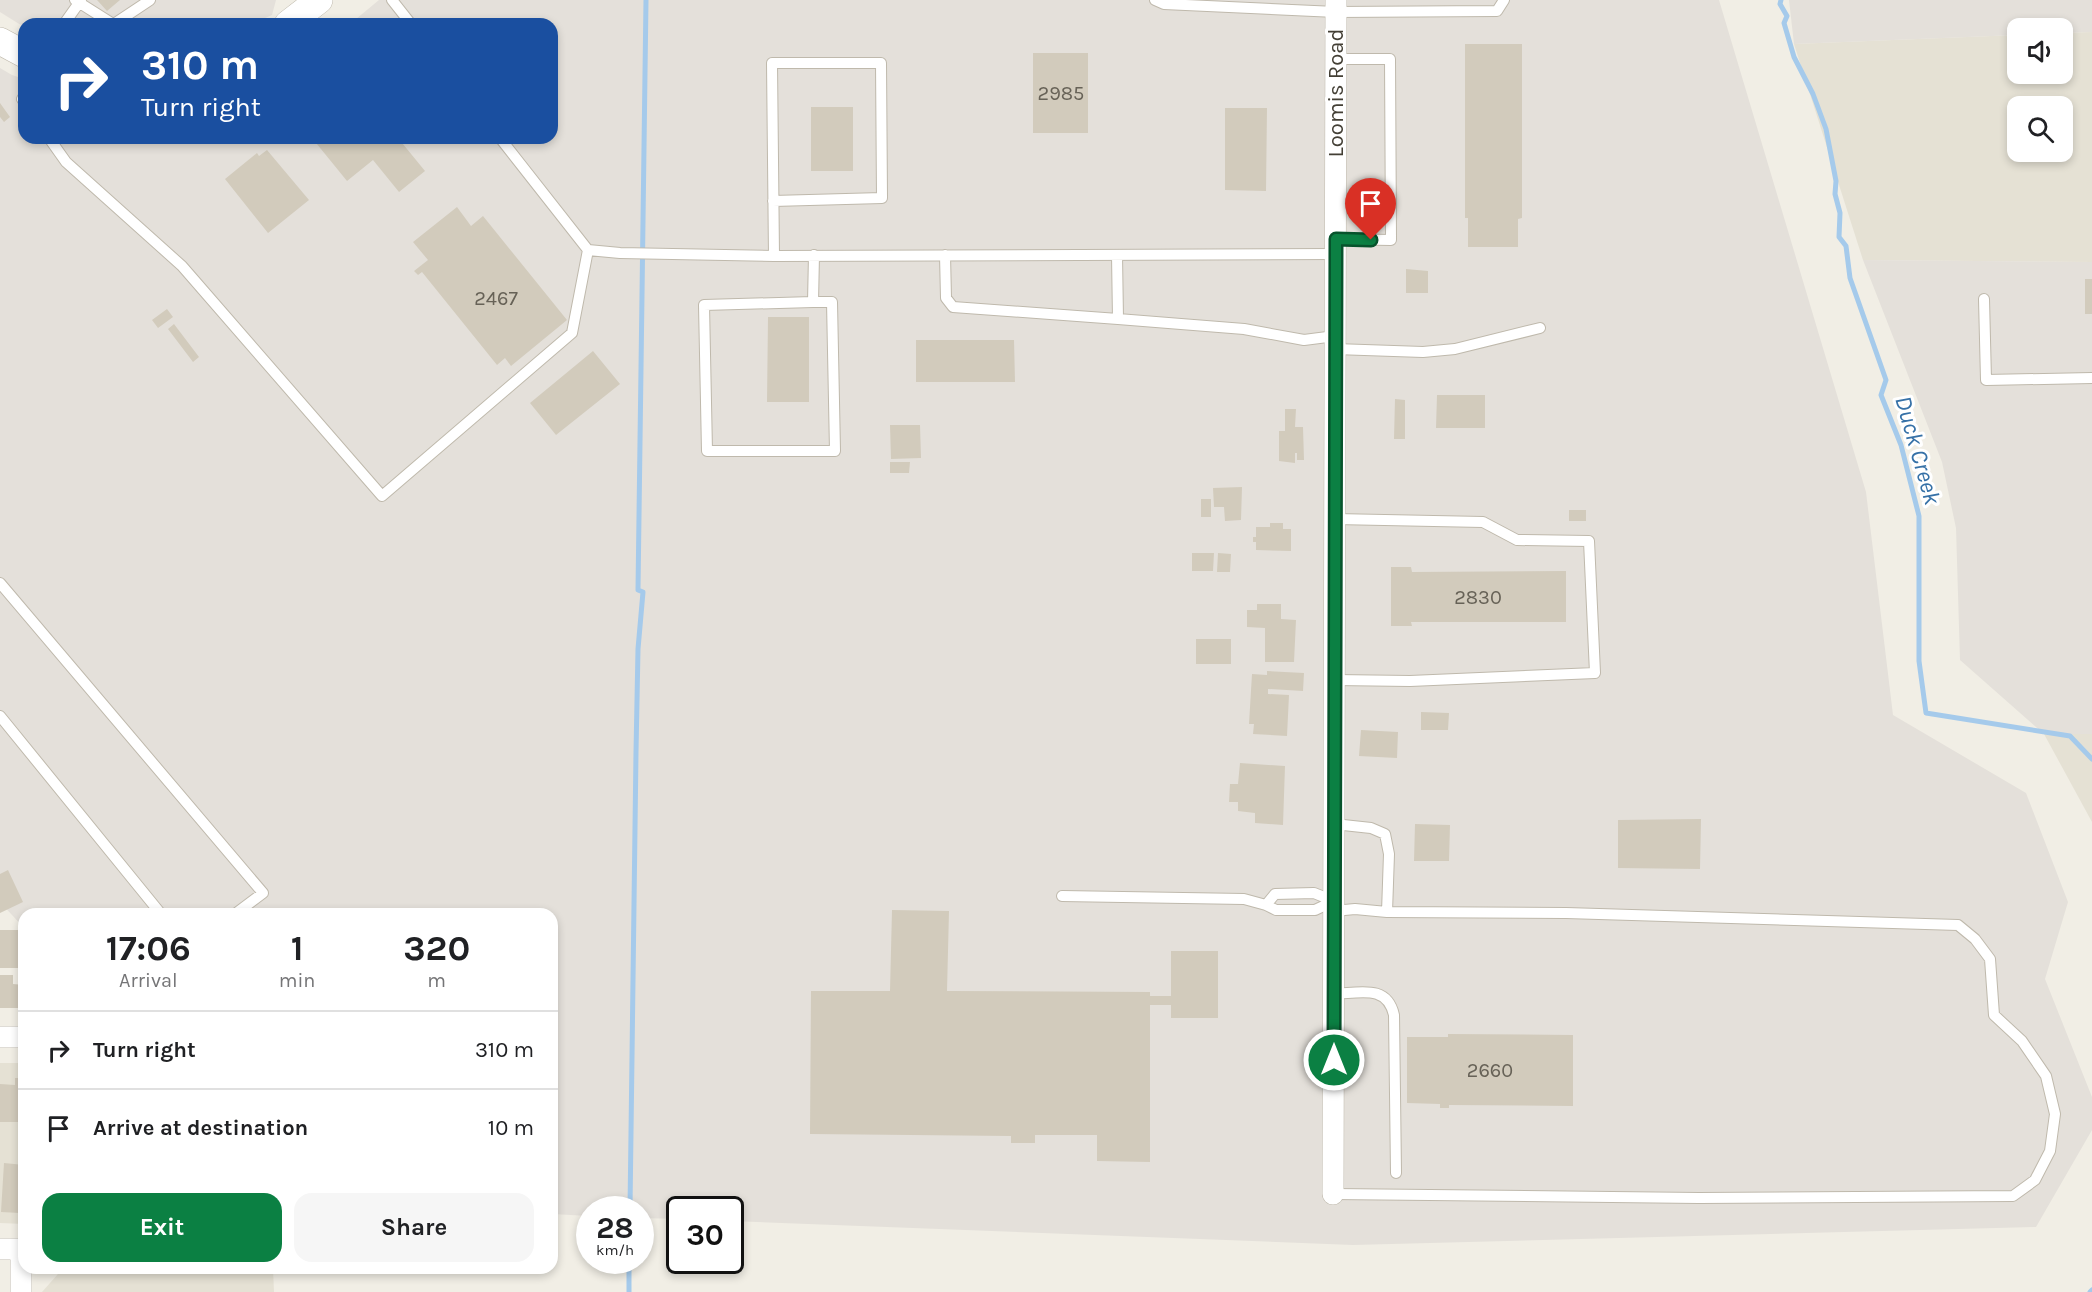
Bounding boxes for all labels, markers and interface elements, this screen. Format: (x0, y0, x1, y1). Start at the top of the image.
map controls (2007, 18, 2073, 162)
button: sound (2007, 18, 2073, 84)
street label: Loomis Road (1323, 29, 1349, 157)
text: 310 m (141, 40, 259, 90)
icon: right (42, 42, 120, 120)
house number: 2985 (1038, 82, 1084, 105)
text: Turn right (141, 91, 261, 123)
button: search (2007, 96, 2073, 162)
pin (1345, 178, 1396, 240)
icon: arrive (1354, 187, 1387, 220)
house number: 2467 (474, 287, 518, 310)
water label: Duck Creek (1889, 392, 1947, 508)
house number: 2830 (1454, 586, 1502, 609)
text: 17:06 (106, 927, 191, 969)
text: 1 (291, 927, 303, 969)
text: 320 (403, 927, 470, 969)
text: Arrival (119, 969, 178, 992)
text: min (279, 969, 315, 992)
text: m (427, 969, 446, 992)
position arrow (1302, 1028, 1366, 1092)
icon: right (42, 1034, 75, 1067)
text: Turn right (93, 1037, 196, 1063)
text: 310 m (475, 1037, 534, 1063)
house number: 2660 (1467, 1059, 1513, 1082)
icon: arrive (42, 1112, 75, 1145)
text: Arrive at destination (93, 1115, 308, 1141)
text: 10 m (488, 1115, 534, 1141)
button: Exit (42, 1193, 282, 1262)
button: Share (294, 1193, 534, 1262)
speed limit sign: 30 (666, 1196, 744, 1274)
text: 28 (596, 1210, 634, 1246)
text: km/h (596, 1241, 634, 1259)

